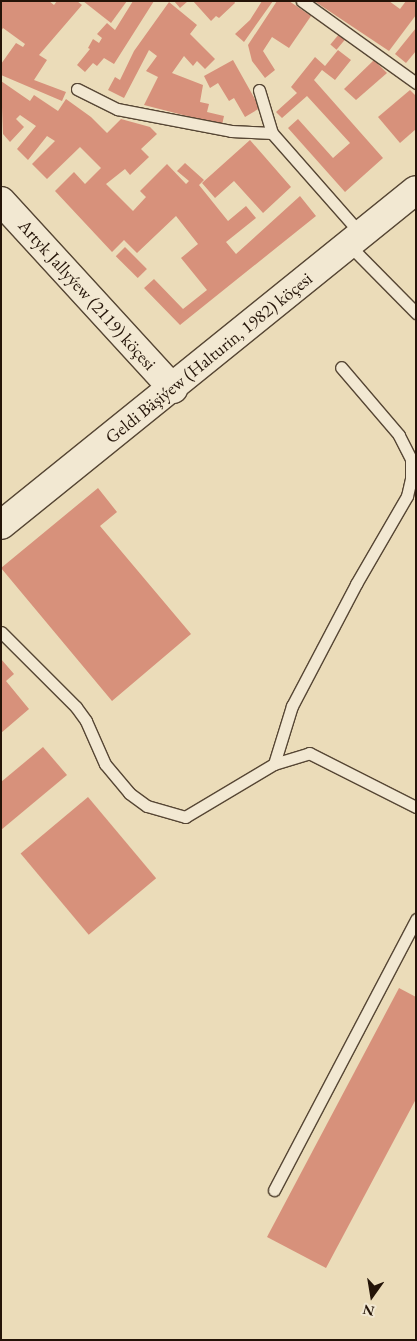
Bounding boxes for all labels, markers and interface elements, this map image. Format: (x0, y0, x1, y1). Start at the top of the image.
street label: Artyk Jallyýew (2119) köçesi (14, 215, 160, 375)
street label: Geldi Bäşiýew (Halturin, 1982) köçesi (101, 268, 317, 448)
north arrow (347, 1271, 397, 1321)
text: N (361, 1301, 376, 1321)

